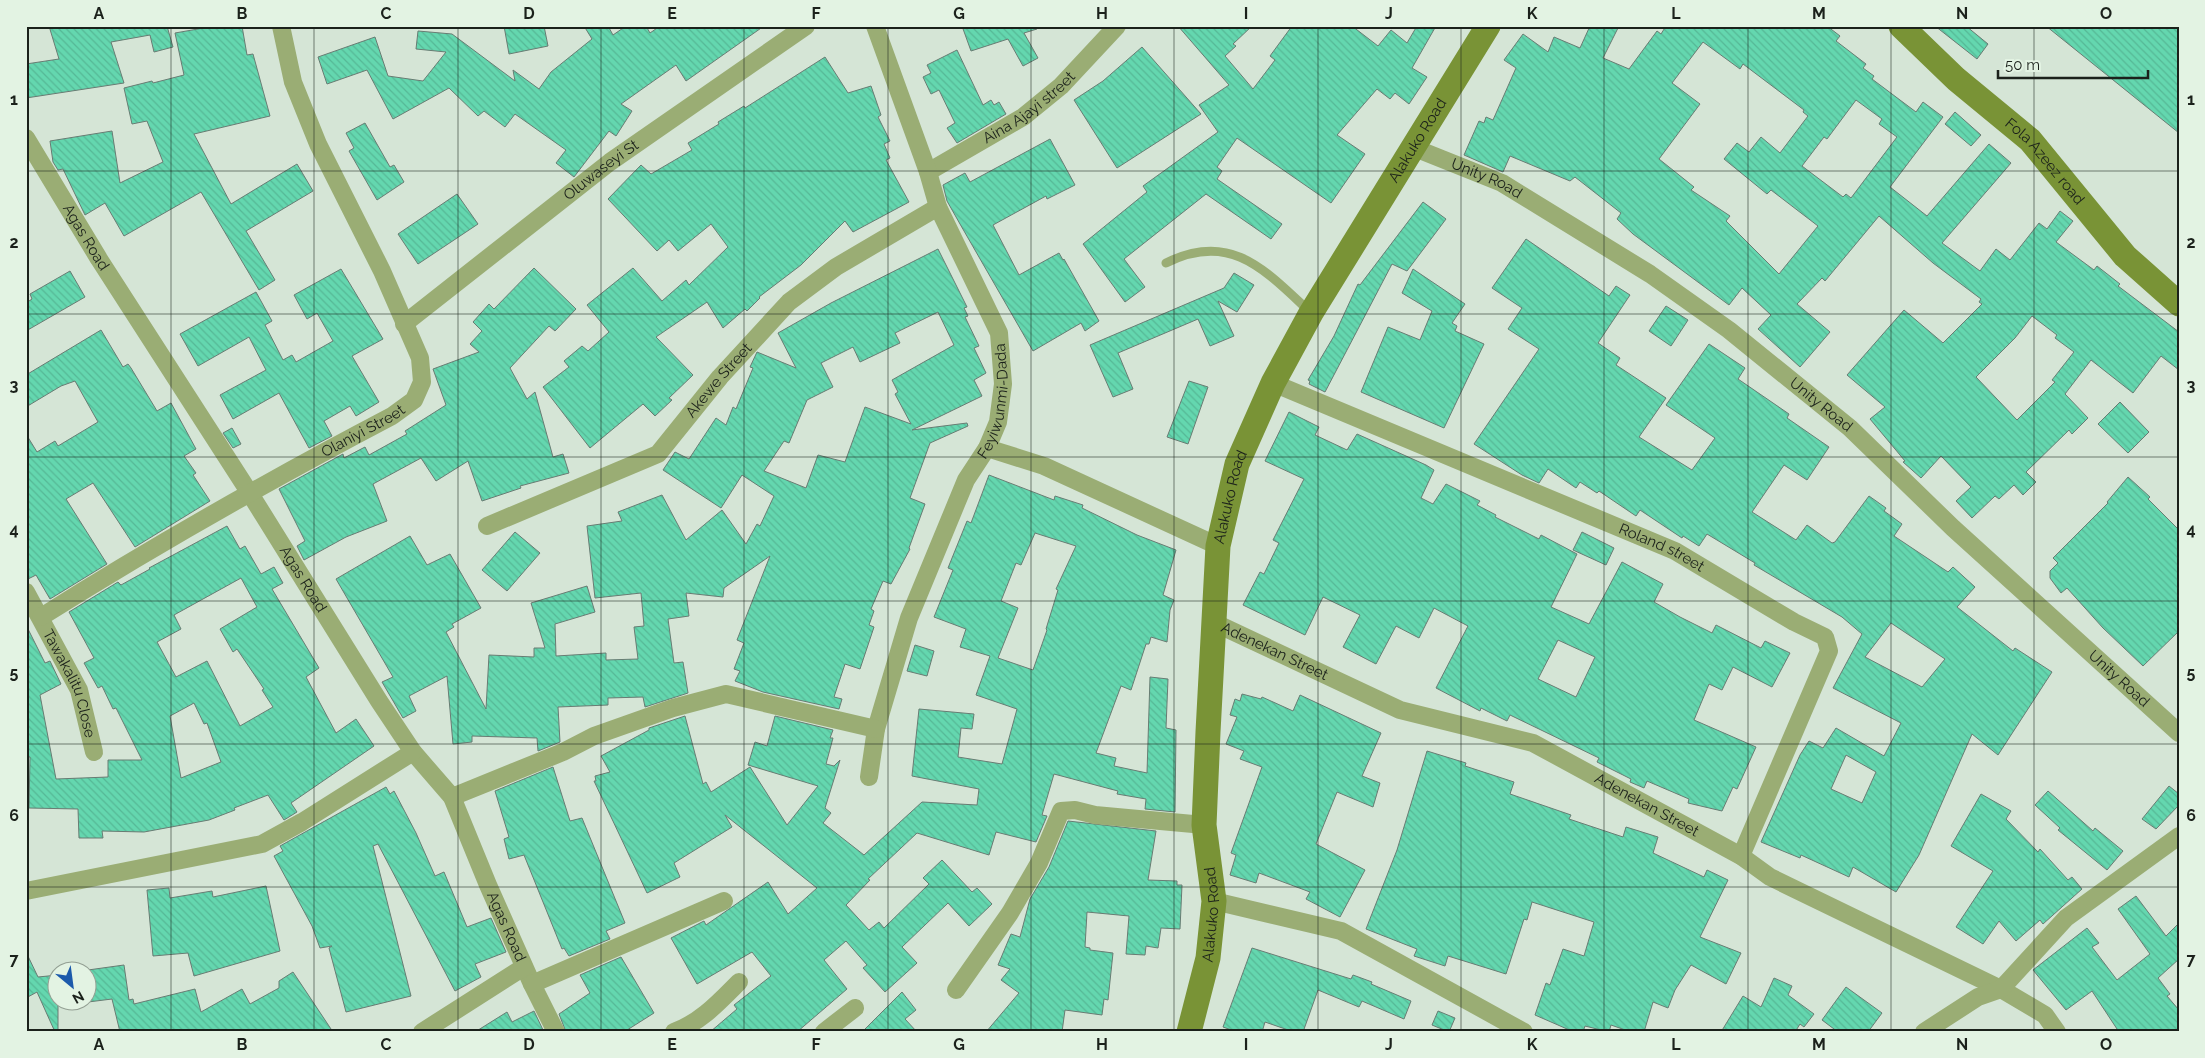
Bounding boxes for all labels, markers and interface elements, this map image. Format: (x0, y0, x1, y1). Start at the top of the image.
text: A (94, 4, 105, 23)
text: B (237, 4, 248, 23)
text: C (381, 4, 392, 23)
text: D (523, 4, 535, 23)
text: E (667, 4, 677, 23)
text: F (811, 4, 821, 23)
text: G (953, 4, 965, 23)
text: H (1096, 4, 1108, 23)
text: I (1244, 4, 1248, 23)
text: J (1385, 4, 1393, 23)
text: K (1527, 4, 1538, 23)
text: L (1671, 4, 1681, 23)
text: M (1812, 4, 1826, 23)
text: N (1956, 4, 1968, 23)
text: O (2100, 4, 2112, 23)
scale bar (1998, 48, 2148, 80)
text: 50 m (2005, 56, 2040, 74)
street label: Aina Ajayi street (980, 68, 1079, 147)
text: 1 (10, 90, 18, 109)
text: 1 (2187, 90, 2195, 109)
street label: Alakuko Road (1385, 95, 1450, 186)
street label: Fola Azeez road (2001, 114, 2088, 208)
street label: Oluwaseyi St (560, 136, 642, 204)
street label: Unity Road (1449, 155, 1525, 202)
street label: Agas Road (59, 201, 113, 274)
text: 2 (9, 233, 19, 252)
text: 2 (2186, 233, 2196, 252)
street label: Akewe Street (682, 339, 756, 421)
street label: Feyiwunmi-Dada (973, 343, 1012, 462)
street label: Unity Road (1786, 374, 1856, 435)
text: 3 (10, 376, 19, 395)
text: 3 (2187, 376, 2196, 395)
street label: Olaniyi Street (318, 401, 408, 461)
street label: Alakuko Road (1210, 448, 1251, 546)
text: 4 (9, 520, 19, 539)
street label: Roland street (1616, 520, 1708, 575)
text: 4 (2186, 520, 2196, 539)
street label: Agas Road (276, 543, 330, 615)
street label: Adenekan Street (1218, 618, 1331, 684)
street label: Tawakalitu Close (39, 626, 99, 740)
street label: Unity Road (2085, 646, 2153, 711)
text: 5 (10, 663, 19, 682)
text: 5 (2187, 663, 2196, 682)
street label: Adenekan Street (1592, 769, 1702, 840)
text: 6 (9, 806, 19, 825)
text: 6 (2186, 806, 2196, 825)
street label: Alakuko Road (1199, 866, 1223, 963)
street label: Agas Road (483, 889, 530, 964)
text: 7 (10, 950, 19, 969)
text: 7 (2187, 950, 2196, 969)
north arrow (48, 960, 98, 1010)
text: N (70, 988, 87, 1007)
text: A (94, 1035, 105, 1054)
text: B (237, 1035, 248, 1054)
text: C (381, 1035, 392, 1054)
text: D (523, 1035, 535, 1054)
text: E (667, 1035, 677, 1054)
text: F (811, 1035, 821, 1054)
text: G (953, 1035, 965, 1054)
text: H (1096, 1035, 1108, 1054)
text: I (1244, 1035, 1248, 1054)
text: J (1385, 1035, 1393, 1054)
text: K (1527, 1035, 1538, 1054)
text: L (1671, 1035, 1681, 1054)
text: M (1812, 1035, 1826, 1054)
text: N (1956, 1035, 1968, 1054)
text: O (2100, 1035, 2112, 1054)

